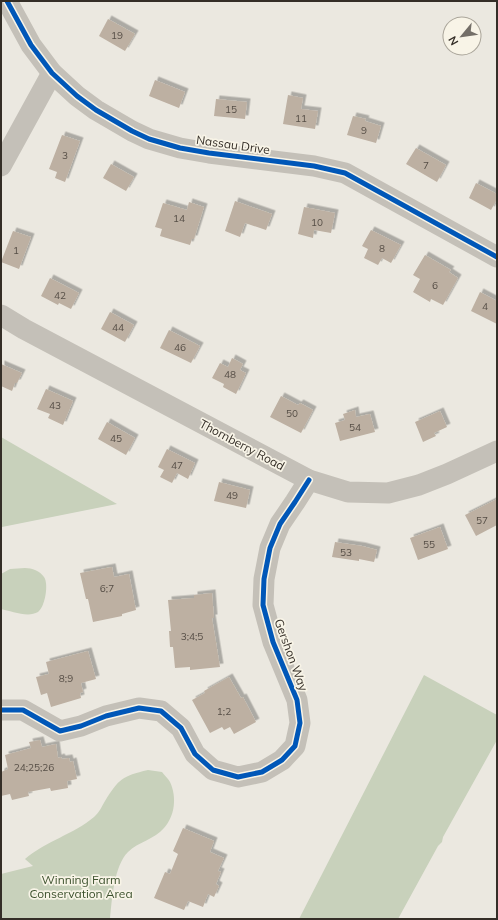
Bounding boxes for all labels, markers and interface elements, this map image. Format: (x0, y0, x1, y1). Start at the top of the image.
north arrow (442, 16, 482, 56)
house number: 19 (111, 29, 123, 42)
text: N (445, 34, 461, 48)
house number: 15 (225, 103, 237, 116)
house number: 11 (295, 112, 307, 125)
house number: 9 (361, 124, 367, 137)
street label: Nassau Drive (195, 132, 271, 157)
house number: 3 (62, 149, 68, 162)
house number: 7 (423, 159, 429, 172)
house number: 14 (173, 212, 185, 225)
house number: 10 (311, 216, 323, 229)
house number: 8 (379, 242, 385, 255)
house number: 1 (13, 244, 19, 257)
house number: 6 (432, 279, 438, 292)
house number: 42 (54, 289, 66, 302)
house number: 4 (482, 300, 488, 313)
house number: 44 (112, 321, 124, 334)
house number: 46 (174, 341, 186, 354)
house number: 48 (224, 368, 236, 381)
house number: 43 (49, 399, 61, 412)
house number: 50 (286, 407, 298, 420)
street label: Thornberry Road (197, 416, 287, 473)
house number: 54 (349, 421, 361, 434)
house number: 45 (110, 432, 122, 445)
house number: 47 (171, 459, 183, 472)
house number: 49 (226, 489, 238, 502)
house number: 57 (476, 514, 488, 527)
house number: 55 (423, 538, 435, 551)
house number: 53 (340, 546, 352, 559)
house number: 6;7 (100, 582, 114, 595)
street label: Gershon Way (271, 617, 312, 694)
house number: 3;4;5 (181, 630, 203, 643)
house number: 8;9 (59, 672, 73, 685)
house number: 1;2 (217, 705, 231, 718)
house number: 24;25;26 (14, 761, 54, 774)
park label: Winning Farm Conservation Area (29, 872, 133, 901)

